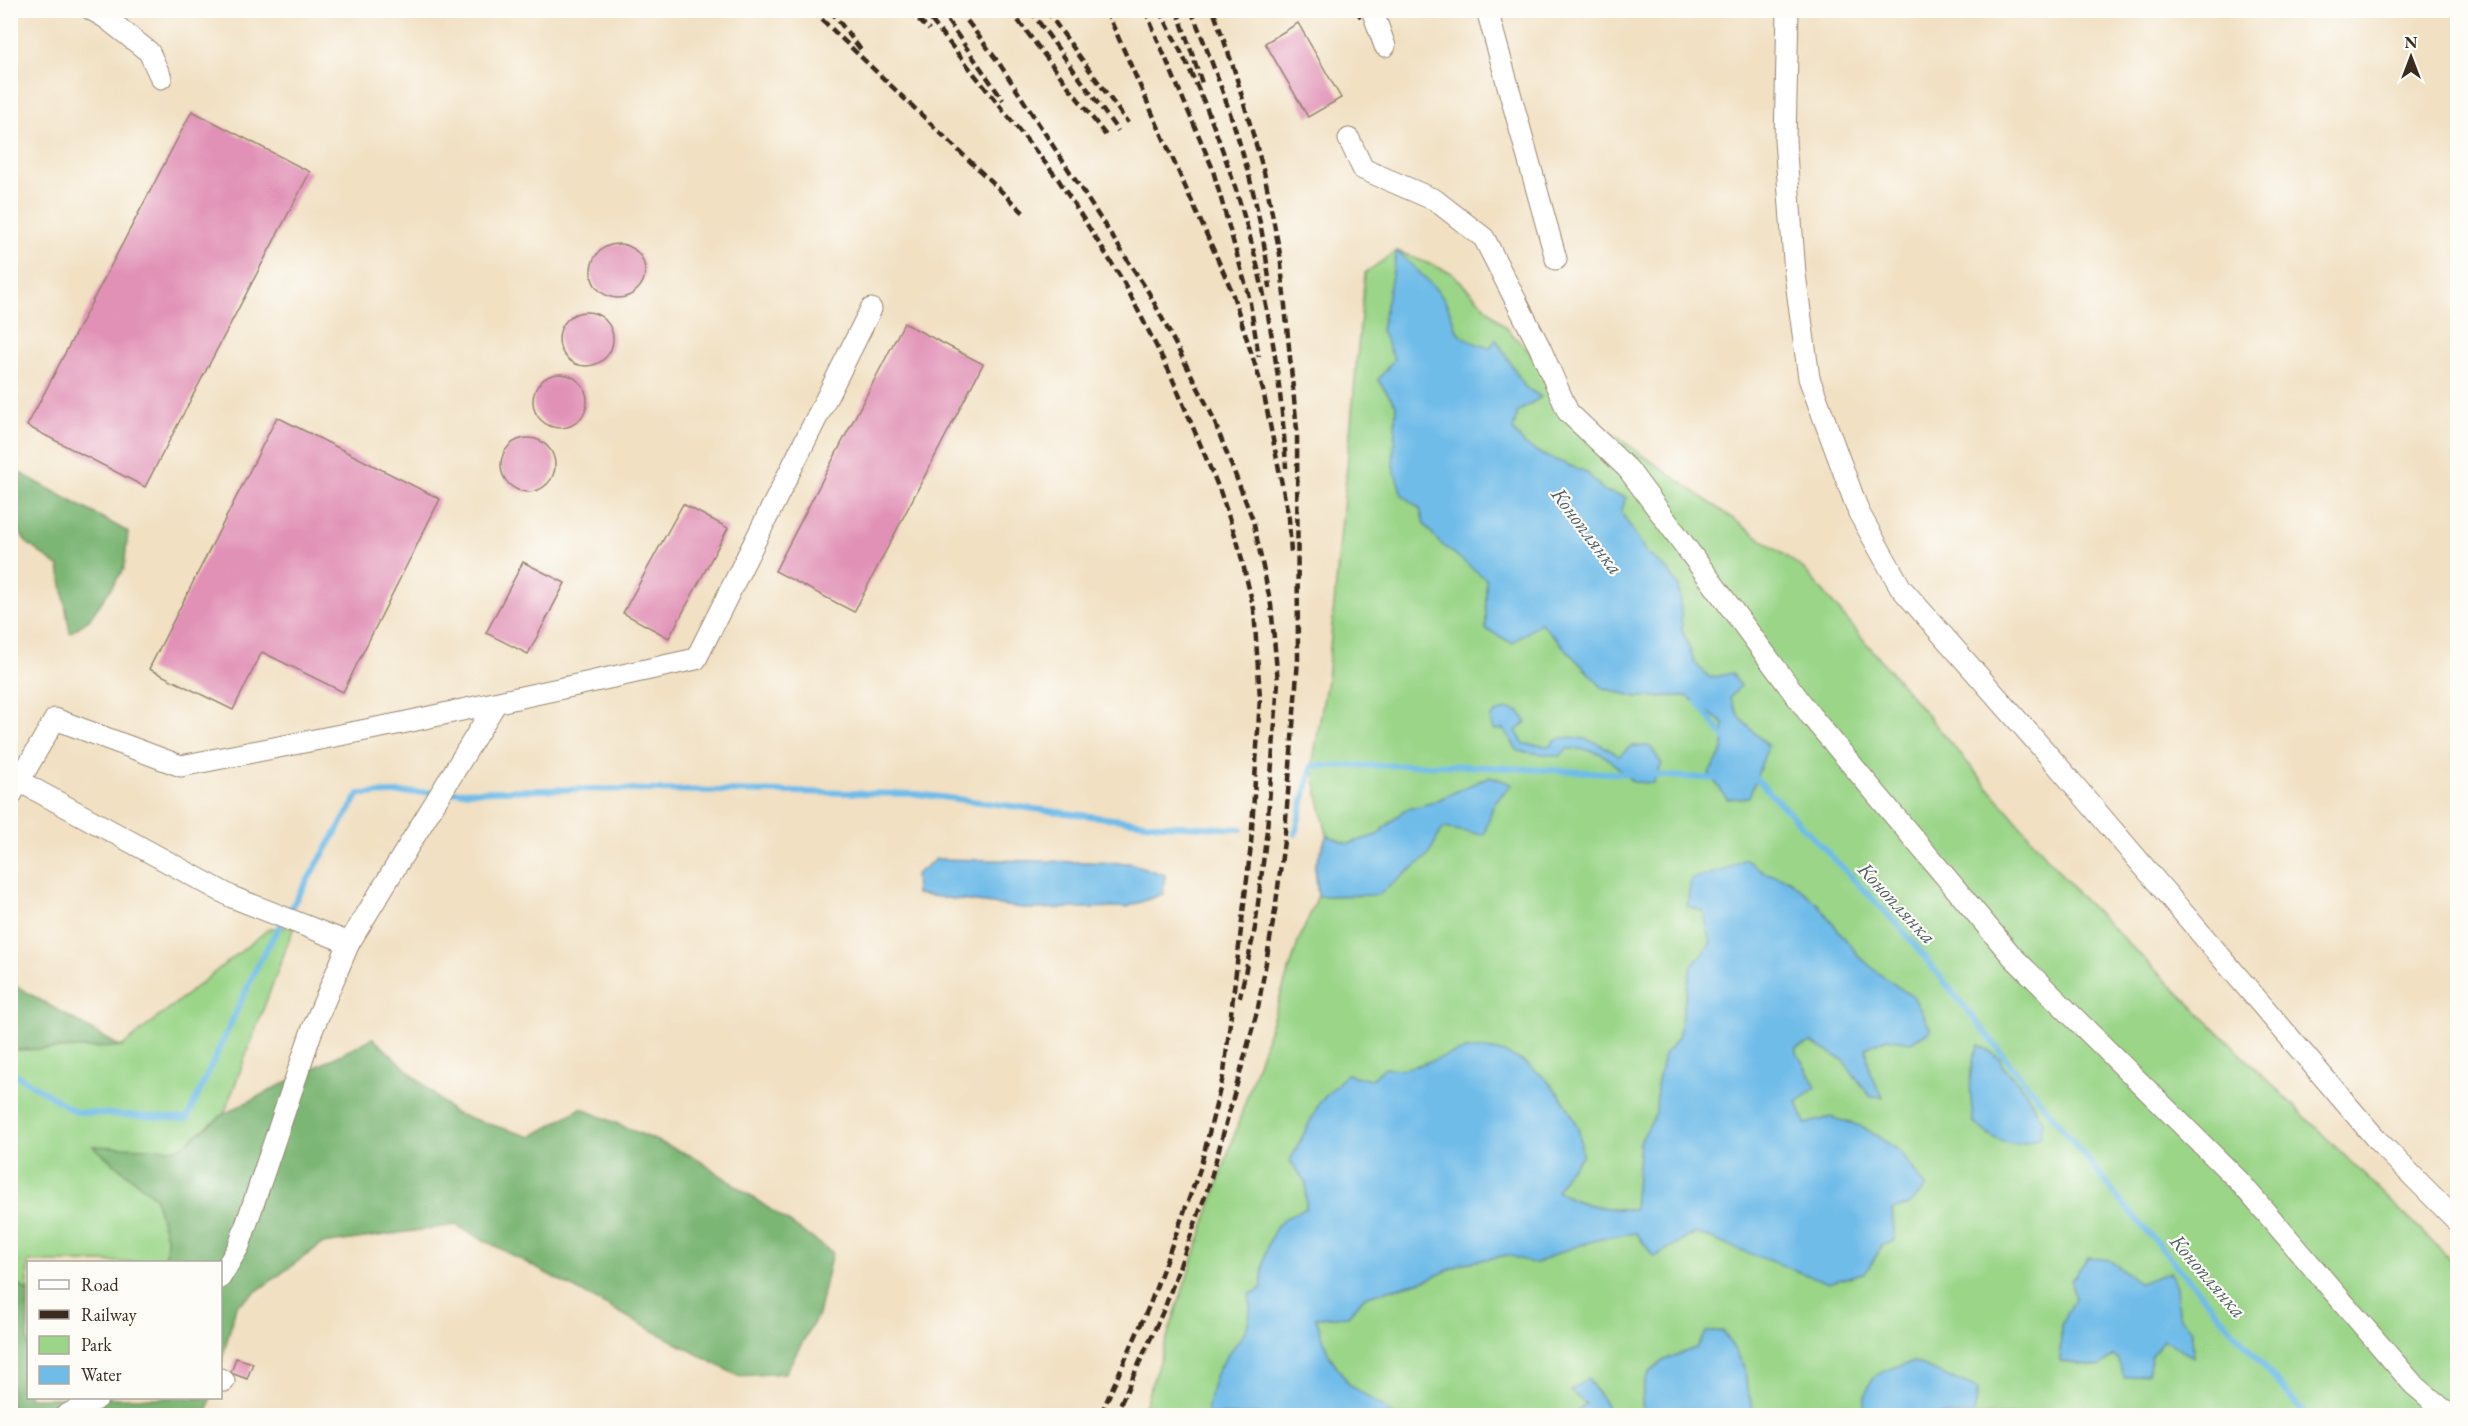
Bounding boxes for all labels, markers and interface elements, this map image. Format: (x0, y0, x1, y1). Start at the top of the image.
north arrow (2381, 27, 2441, 87)
text: N (2405, 32, 2418, 53)
water label: Коноплянка (1545, 481, 1629, 580)
water label: Коноплянка (1852, 855, 1942, 949)
water label: Коноплянка (2164, 1227, 2252, 1323)
legend (27, 1261, 222, 1399)
text: Road (81, 1273, 120, 1296)
text: Railway (81, 1303, 137, 1326)
text: Park (81, 1333, 112, 1356)
text: Water (81, 1363, 122, 1386)

